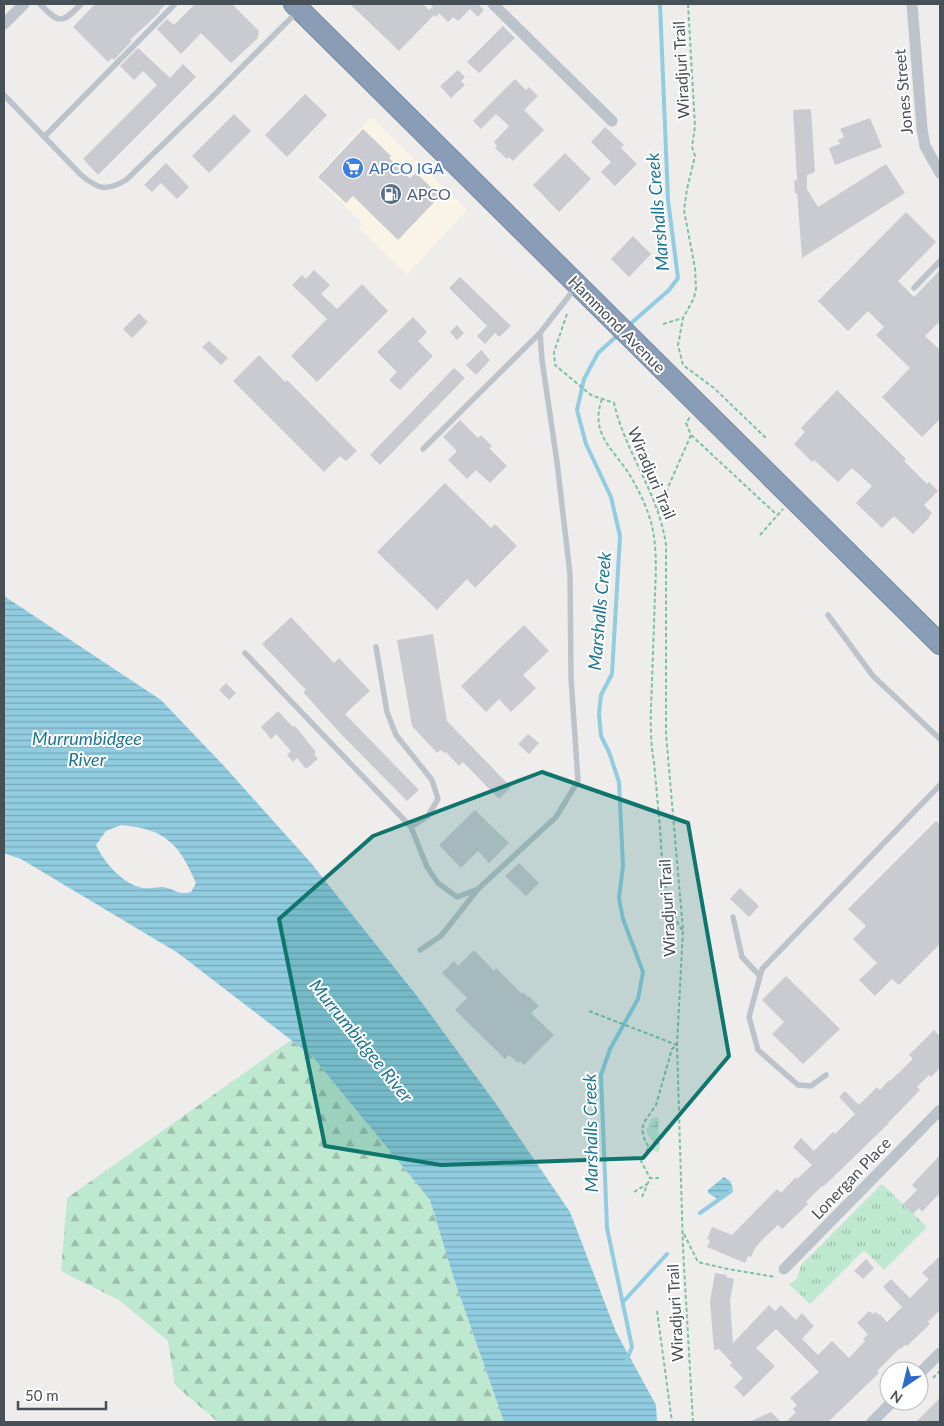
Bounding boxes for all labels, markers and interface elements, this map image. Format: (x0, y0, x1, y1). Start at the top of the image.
street label: Wiradjuri Trail (668, 21, 693, 119)
street label: Jones Street (889, 48, 916, 136)
water label: Marshalls Creek (641, 152, 673, 272)
supermarket icon: APCO IGA (341, 156, 365, 180)
place label: APCO IGA (369, 158, 444, 177)
fuel station icon: APCO (379, 182, 403, 206)
place label: APCO (407, 184, 451, 203)
street label: Hammond Avenue (565, 271, 670, 376)
street label: Wiradjuri Trail (625, 424, 680, 522)
water label: Marshalls Creek (583, 550, 615, 671)
water label: Murrumbidgee River (32, 727, 142, 770)
street label: Wiradjuri Trail (654, 859, 679, 957)
water label: Murrumbidgee River (305, 975, 419, 1107)
water label: Marshalls Creek (578, 1073, 602, 1193)
street label: Lonergan Place (807, 1133, 894, 1222)
street label: Wiradjuri Trail (662, 1264, 687, 1362)
north arrow (879, 1361, 929, 1411)
scale bar (18, 1378, 105, 1410)
text: 50 m (25, 1386, 59, 1404)
text: N (887, 1387, 906, 1407)

